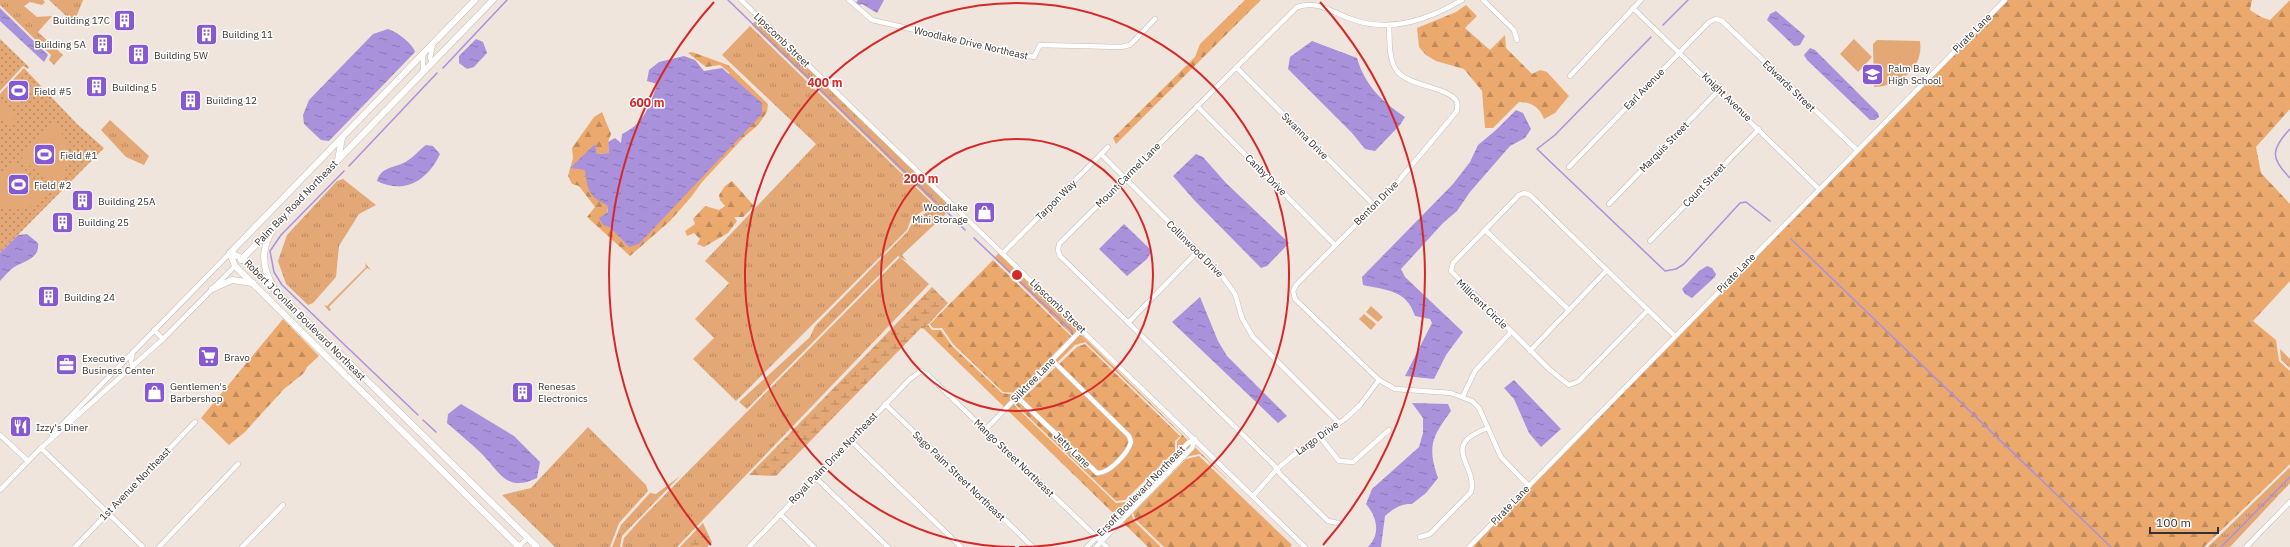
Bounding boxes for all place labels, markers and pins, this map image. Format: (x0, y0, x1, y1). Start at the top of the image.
building icon: Building 17C (112, 7, 138, 33)
place label: Building 17C (53, 14, 110, 27)
building icon: Building 11 (193, 21, 219, 47)
place label: Building 11 (222, 28, 273, 41)
building icon: Building 5A (89, 31, 115, 57)
place label: Building 5A (35, 38, 87, 51)
building icon: Building 5W (126, 42, 152, 68)
place label: Building 5W (154, 49, 208, 62)
school or university icon: Palm Bay High School (1860, 61, 1886, 87)
place label: Palm Bay High School (1888, 62, 1942, 87)
building icon: Building 5 (83, 74, 109, 100)
sports icon: Field #5 (5, 78, 31, 104)
place label: Building 5 (112, 81, 157, 94)
place label: Field #5 (34, 85, 72, 98)
building icon: Building 12 (178, 87, 204, 113)
place label: Building 12 (206, 94, 257, 107)
sports icon: Field #1 (32, 142, 58, 168)
place label: Field #1 (60, 149, 98, 162)
sports icon: Field #2 (6, 172, 32, 198)
place label: Field #2 (34, 179, 72, 192)
building icon: Building 25A (69, 188, 95, 214)
place label: Building 25A (98, 195, 156, 208)
shop icon: Woodlake Mini Storage (971, 200, 997, 226)
place label: Woodlake Mini Storage (912, 201, 968, 226)
building icon: Building 25 (49, 209, 75, 235)
place label: Building 25 (78, 216, 129, 229)
centre of rings (1010, 268, 1024, 282)
building icon: Building 24 (36, 284, 62, 310)
place label: Building 24 (64, 291, 115, 304)
supermarket icon: Bravo (196, 344, 222, 370)
office icon: Executive Business Center (54, 351, 80, 377)
place label: Bravo (224, 351, 250, 364)
place label: Executive Business Center (82, 352, 155, 377)
shop icon: Gentlemen's Barbershop (141, 379, 167, 405)
building icon: Renesas Electronics (509, 379, 535, 405)
place label: Gentlemen's Barbershop (170, 380, 227, 405)
place label: Renesas Electronics (538, 380, 588, 405)
restaurant icon: Izzy's Diner (7, 414, 33, 440)
place label: Izzy's Diner (36, 421, 88, 434)

